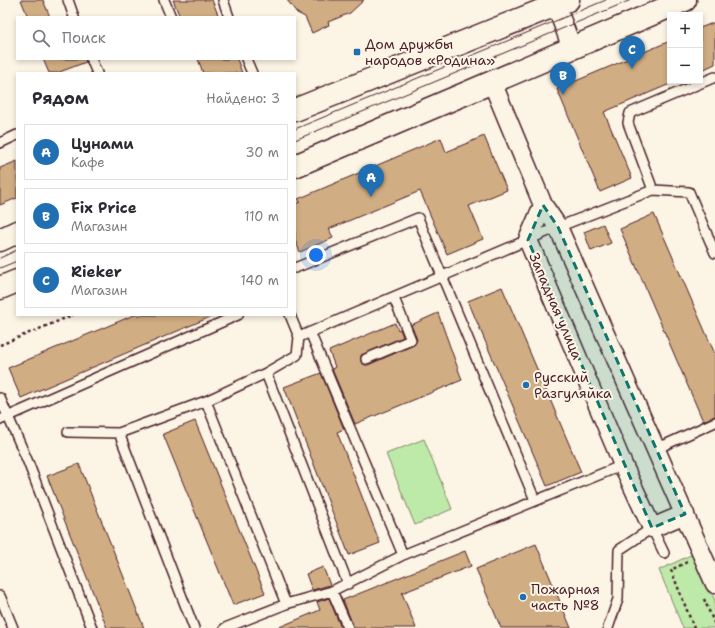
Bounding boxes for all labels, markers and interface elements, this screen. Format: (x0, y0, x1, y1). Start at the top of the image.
map controls (667, 12, 703, 84)
button: + (667, 12, 703, 48)
search box (16, 16, 296, 60)
icon: search (30, 27, 52, 49)
text: Поиск (62, 28, 106, 48)
place label: Дом дружбы народов «Родина» (365, 35, 495, 69)
pin: C (619, 36, 645, 69)
marker: Дом дружбы народов «Родина» (352, 47, 362, 57)
button: − (667, 48, 703, 84)
pin: B (550, 62, 576, 95)
text: Рядом (32, 87, 89, 109)
text: Найдено: 3 (206, 90, 280, 107)
text: Цунами (71, 134, 134, 154)
text: A (41, 144, 51, 161)
text: 30 m (245, 144, 279, 161)
text: Кафе (71, 154, 105, 171)
pin: A (358, 164, 384, 197)
text: Fix Price (71, 198, 137, 218)
text: B (42, 208, 50, 225)
text: 110 m (244, 208, 279, 225)
text: Магазин (71, 218, 127, 235)
your location (306, 245, 326, 265)
street label: Западная улица (525, 250, 587, 362)
text: Rieker (71, 262, 122, 282)
text: C (42, 272, 50, 289)
text: 140 m (240, 272, 279, 289)
text: Магазин (71, 282, 127, 299)
place label: Русский Разгуляйка (534, 368, 612, 402)
marker: Русский Разгуляйка (521, 380, 531, 390)
place label: Пожарная часть №8 (531, 580, 600, 614)
marker: Пожарная часть №8 (518, 592, 528, 602)

